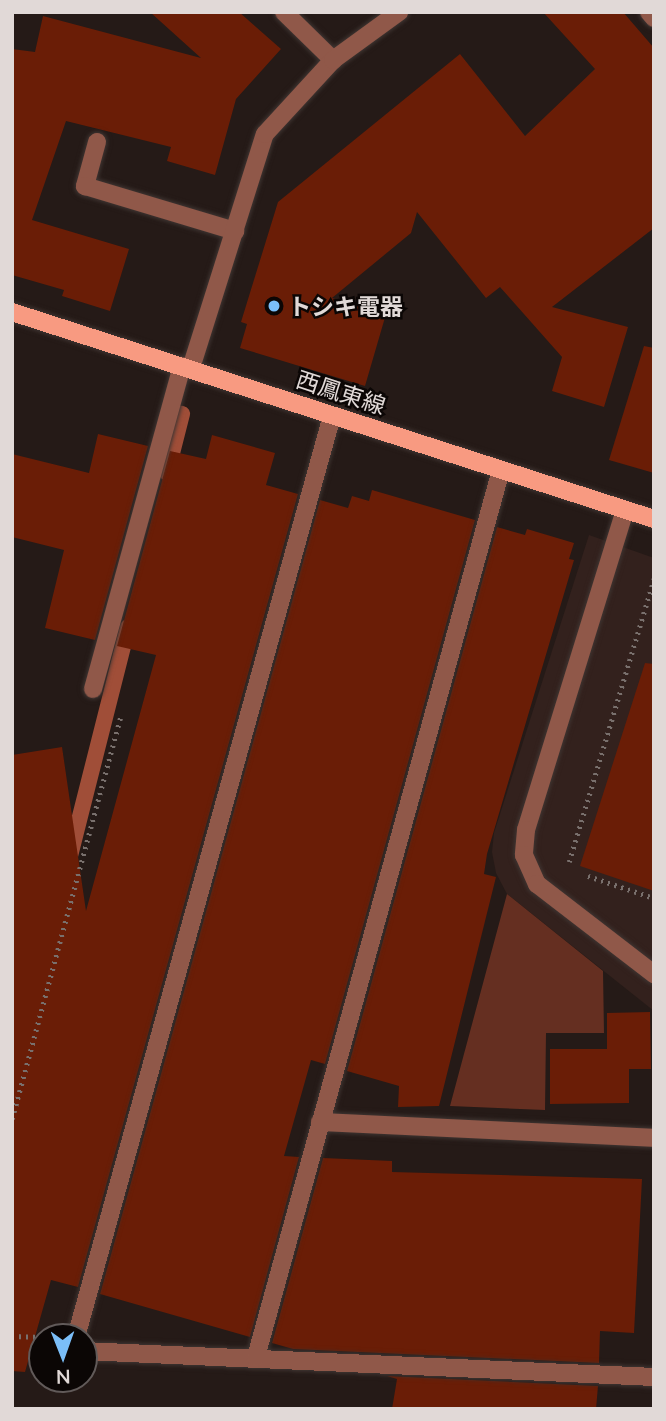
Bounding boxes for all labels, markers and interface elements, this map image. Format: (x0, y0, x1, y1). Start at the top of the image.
place label: トシキ電器 (288, 292, 403, 320)
marker: トシキ電器 (266, 298, 282, 314)
street label: 西鳳東線 (293, 365, 389, 419)
north arrow (28, 1323, 98, 1393)
text: N (56, 1366, 71, 1389)

